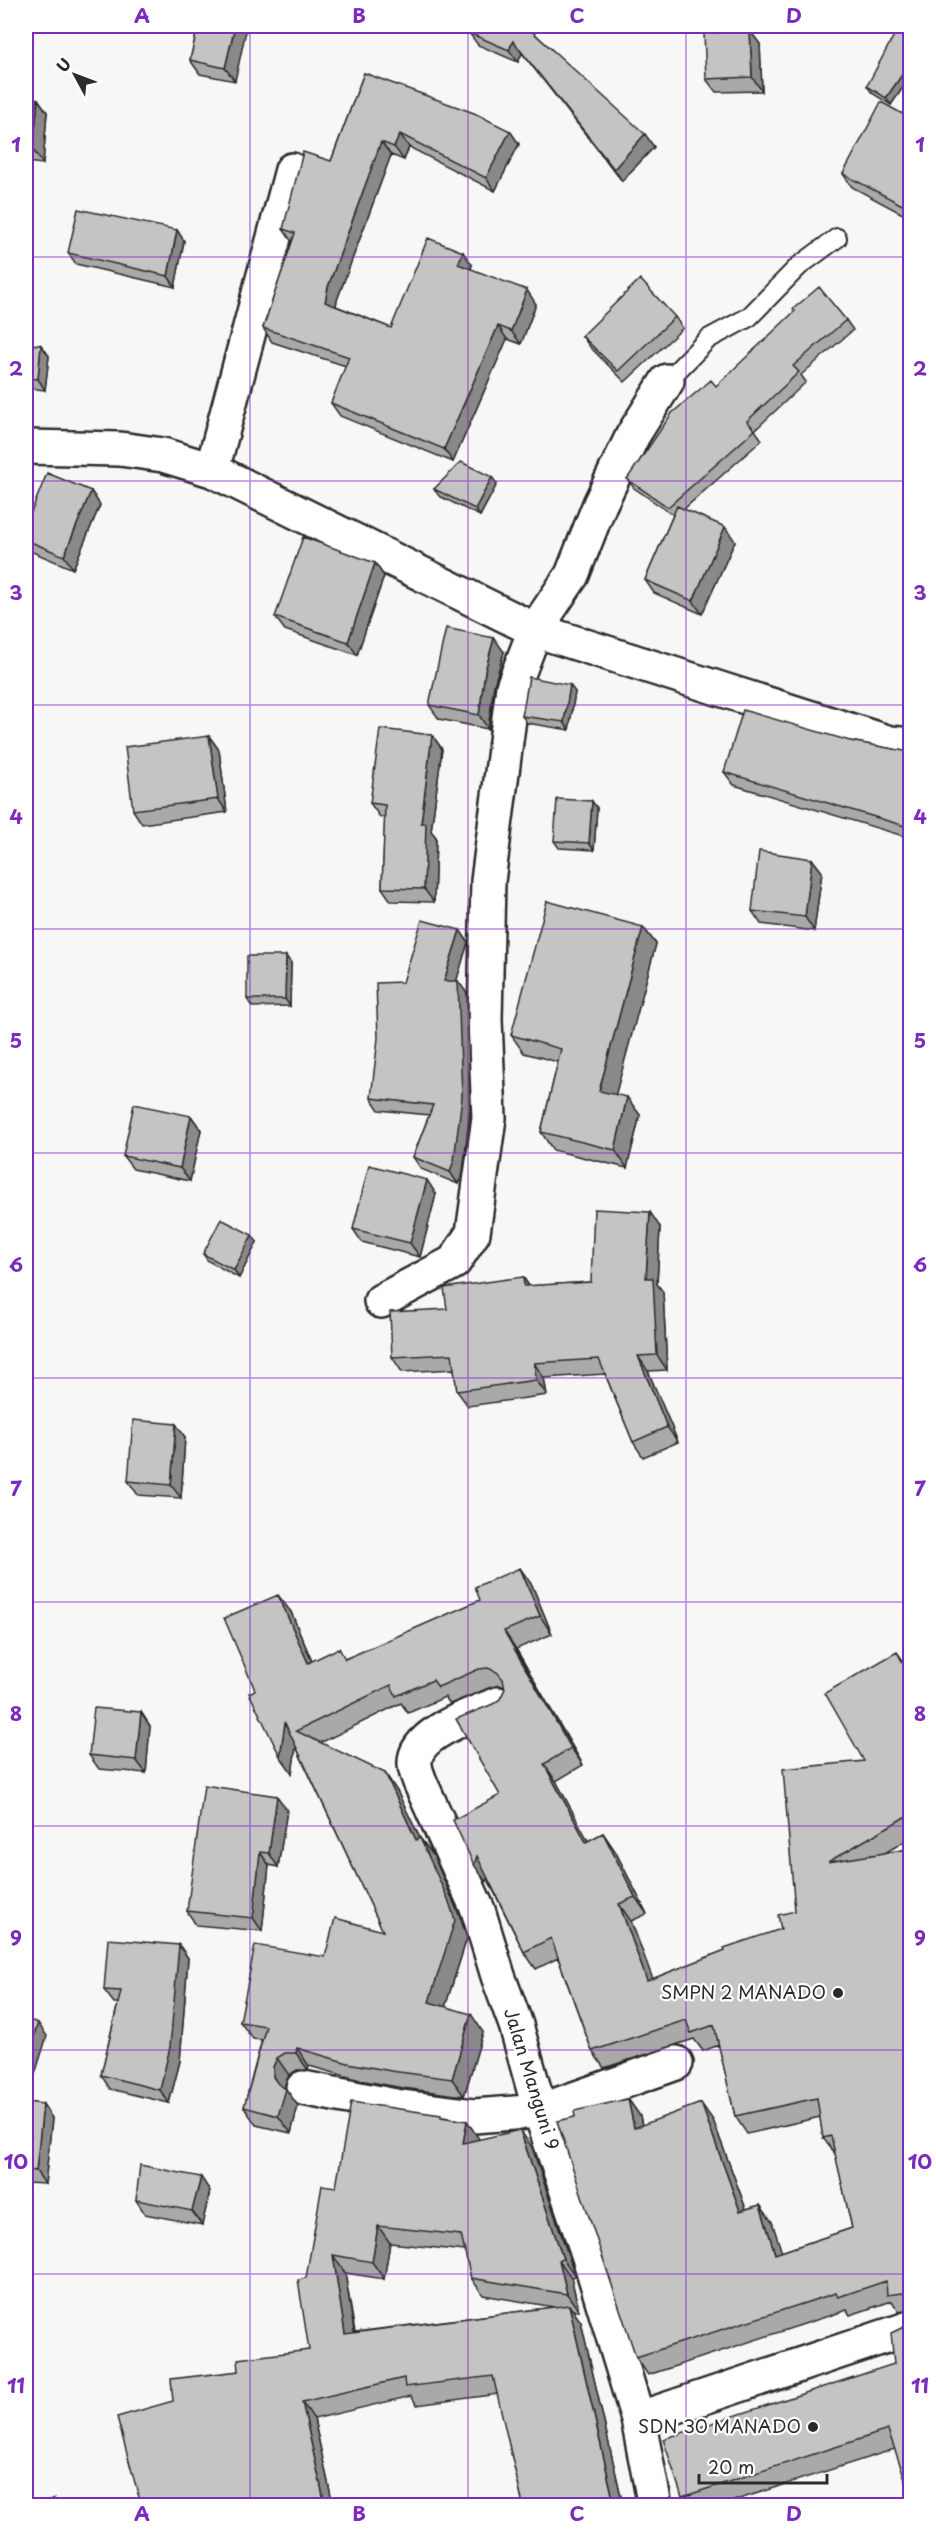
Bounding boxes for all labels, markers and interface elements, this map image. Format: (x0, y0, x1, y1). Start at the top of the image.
text: A (134, 0, 150, 30)
text: B (352, 0, 366, 30)
text: C (569, 0, 585, 30)
text: D (786, 0, 802, 30)
north arrow (45, 45, 105, 105)
text: U (50, 52, 76, 77)
text: 1 (11, 129, 21, 159)
text: 1 (915, 129, 925, 159)
text: 2 (9, 353, 23, 383)
text: 2 (913, 353, 927, 383)
text: 3 (9, 577, 23, 607)
text: 3 (913, 577, 927, 607)
text: 4 (9, 801, 23, 831)
text: 4 (913, 801, 927, 831)
text: 5 (10, 1025, 22, 1055)
text: 5 (914, 1025, 926, 1055)
text: 6 (9, 1249, 23, 1279)
text: 6 (913, 1249, 927, 1279)
text: 7 (10, 1473, 22, 1503)
text: 7 (914, 1473, 926, 1503)
text: 8 (10, 1698, 22, 1728)
text: 8 (914, 1698, 926, 1728)
text: 9 (10, 1922, 22, 1952)
text: 9 (914, 1922, 926, 1952)
place label: SMPN 2 MANADO (661, 1978, 826, 2005)
marker: SMPN 2 MANADO (831, 1986, 845, 2000)
street label: Jalan Manguni 9 (498, 2004, 567, 2153)
text: 10 (4, 2146, 28, 2176)
text: 10 (908, 2146, 932, 2176)
text: 11 (7, 2370, 25, 2400)
text: 11 (911, 2370, 929, 2400)
place label: SDN 30 MANADO (638, 2412, 801, 2439)
marker: SDN 30 MANADO (806, 2420, 820, 2434)
scale bar (699, 2447, 826, 2485)
text: 20 m (708, 2453, 754, 2480)
text: A (134, 2498, 150, 2528)
text: B (352, 2498, 366, 2528)
text: C (569, 2498, 585, 2528)
text: D (786, 2498, 802, 2528)

